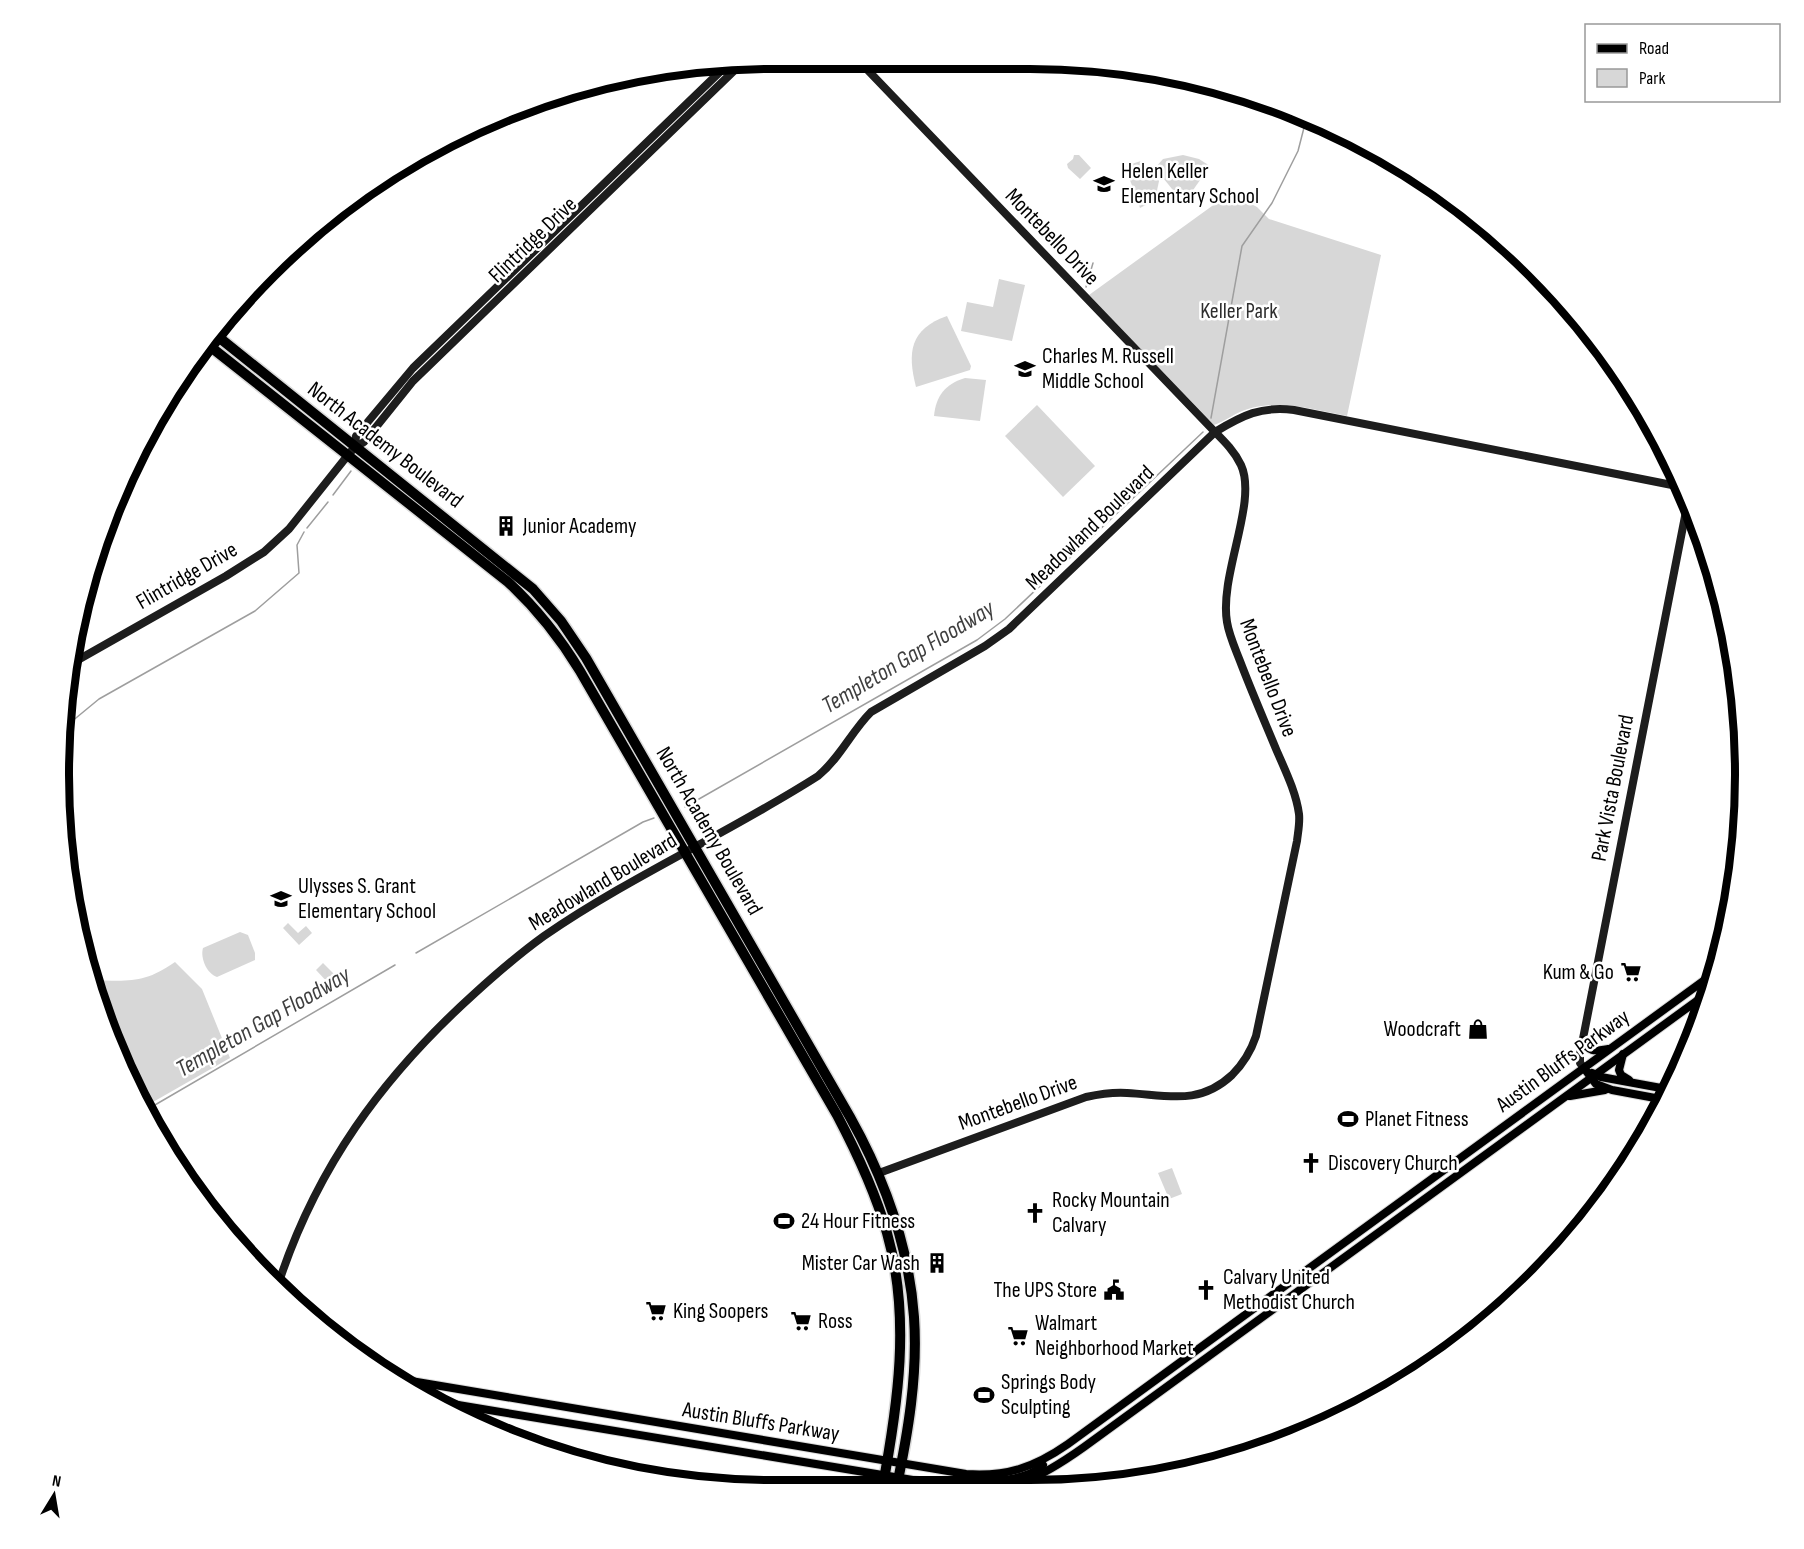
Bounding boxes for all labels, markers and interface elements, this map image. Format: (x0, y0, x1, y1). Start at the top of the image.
legend (1585, 24, 1780, 102)
text: Road (1639, 38, 1669, 59)
text: Park (1639, 68, 1665, 89)
place label: Helen Keller Elementary School (1121, 158, 1259, 210)
school or university icon: Helen Keller Elementary School (1092, 172, 1116, 196)
street label: Montebello Drive (999, 183, 1105, 291)
street label: Flintridge Drive (483, 191, 583, 289)
park label: Keller Park (1200, 298, 1278, 325)
place label: Charles M. Russell Middle School (1042, 343, 1174, 395)
school or university icon: Charles M. Russell Middle School (1013, 357, 1037, 381)
street label: North Academy Boulevard (302, 376, 468, 514)
street label: Meadowland Boulevard (1020, 460, 1160, 596)
place label: Junior Academy (522, 513, 637, 540)
building icon: Junior Academy (494, 514, 518, 538)
street label: Flintridge Drive (132, 536, 242, 616)
water label: Templeton Gap Floodway (816, 594, 1000, 720)
street label: Montebello Drive (1233, 615, 1303, 741)
street label: Park Vista Boulevard (1586, 712, 1640, 864)
street label: North Academy Boulevard (650, 742, 768, 920)
street label: Meadowland Boulevard (524, 827, 682, 937)
place label: Ulysses S. Grant Elementary School (298, 873, 436, 925)
school or university icon: Ulysses S. Grant Elementary School (269, 887, 293, 911)
place label: Kum & Go (1543, 959, 1614, 986)
water label: Templeton Gap Floodway (171, 960, 356, 1084)
supermarket icon: Kum & Go (1619, 960, 1643, 984)
street label: Austin Bluffs Parkway (1490, 1003, 1635, 1119)
place label: Woodcraft (1383, 1016, 1461, 1043)
shop icon: Woodcraft (1466, 1017, 1490, 1041)
street label: Montebello Drive (955, 1069, 1081, 1137)
place label: Planet Fitness (1365, 1106, 1469, 1133)
sports icon: Planet Fitness (1336, 1107, 1360, 1131)
place label: Discovery Church (1328, 1150, 1458, 1177)
church icon: Discovery Church (1299, 1151, 1323, 1175)
place label: Rocky Mountain Calvary (1052, 1187, 1170, 1239)
church icon: Rocky Mountain Calvary (1023, 1201, 1047, 1225)
place label: 24 Hour Fitness (801, 1208, 915, 1235)
sports icon: 24 Hour Fitness (772, 1209, 796, 1233)
place label: Mister Car Wash (802, 1250, 920, 1277)
building icon: Mister Car Wash (925, 1251, 949, 1275)
place label: Calvary United Methodist Church (1223, 1264, 1355, 1316)
place label: The UPS Store (993, 1277, 1097, 1304)
public building icon: The UPS Store (1102, 1278, 1126, 1302)
church icon: Calvary United Methodist Church (1194, 1278, 1218, 1302)
place label: King Soopers (673, 1298, 768, 1325)
supermarket icon: King Soopers (644, 1299, 668, 1323)
place label: Ross (818, 1308, 853, 1335)
supermarket icon: Ross (789, 1309, 813, 1333)
place label: Walmart Neighborhood Market (1035, 1310, 1194, 1362)
supermarket icon: Walmart Neighborhood Market (1006, 1324, 1030, 1348)
place label: Springs Body Sculpting (1001, 1369, 1097, 1421)
sports icon: Springs Body Sculpting (972, 1383, 996, 1407)
street label: Austin Bluffs Parkway (680, 1396, 842, 1448)
north arrow (24, 1465, 84, 1525)
text: N (51, 1472, 63, 1492)

